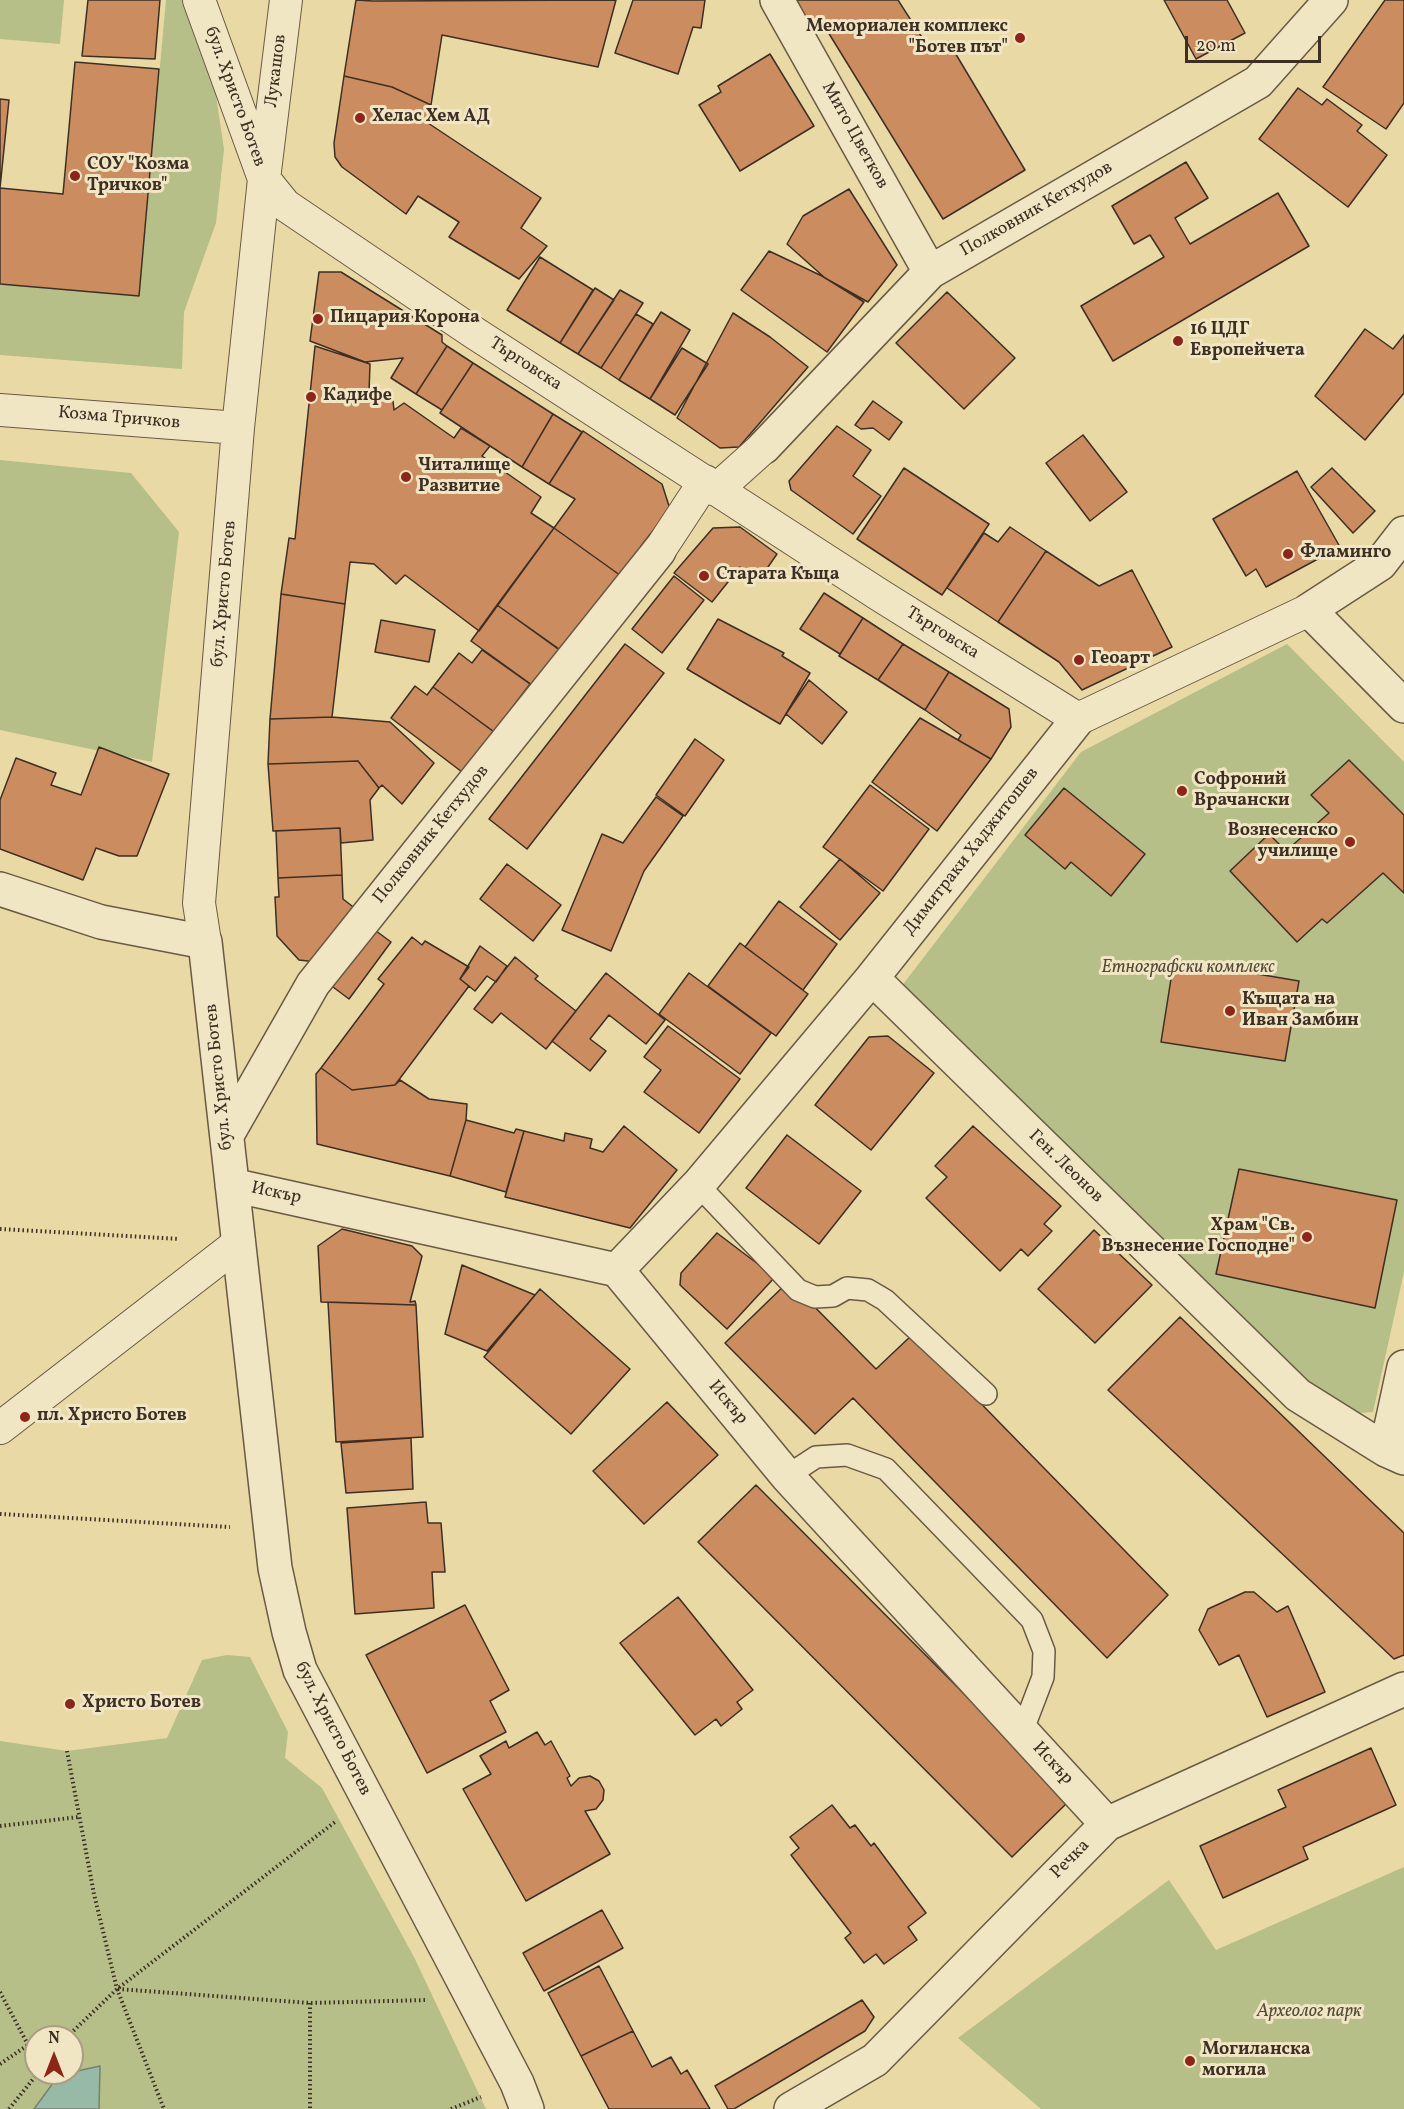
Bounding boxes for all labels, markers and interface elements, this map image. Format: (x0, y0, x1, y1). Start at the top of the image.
place label: Мемориален комплекс "Ботев път" (806, 17, 1008, 60)
street label: бул. Христо Ботев (199, 24, 269, 170)
scale bar (1188, 24, 1324, 62)
marker: Мемориален комплекс "Ботев път" (1013, 31, 1027, 45)
street label: Лукашов (262, 33, 292, 109)
text: 20 m (1196, 34, 1236, 59)
street label: Мито Цветков (816, 79, 892, 193)
place label: Хелас Хем АД (372, 107, 490, 129)
marker: Хелас Хем АД (353, 111, 367, 125)
place label: СОУ "Козма Тричков" (87, 155, 189, 198)
street label: Полковник Кетхудов (957, 158, 1117, 262)
marker: СОУ "Козма Тричков" (68, 169, 82, 183)
place label: Пицария Корона (330, 308, 480, 330)
marker: Пицария Корона (311, 312, 325, 326)
place label: 16 ЦДГ Европейчета (1190, 320, 1305, 362)
street label: Търговска (485, 334, 565, 396)
marker: 16 ЦДГ Европейчета (1171, 334, 1185, 348)
place label: Кадифе (323, 386, 392, 408)
marker: Кадифе (304, 390, 318, 404)
street label: Козма Тричков (57, 403, 181, 435)
place label: Читалище Развитие (418, 456, 510, 498)
marker: Читалище Развитие (399, 470, 413, 484)
street label: бул. Христо Ботев (208, 520, 242, 668)
place label: Фламинго (1300, 543, 1391, 565)
marker: Фламинго (1281, 547, 1295, 561)
place label: Старата Къща (716, 565, 840, 587)
marker: Старата Къща (697, 569, 711, 583)
street label: Търговска (901, 603, 983, 665)
place label: Геоарт (1091, 649, 1150, 671)
marker: Геоарт (1072, 653, 1086, 667)
street label: Полковник Кетхудов (369, 761, 495, 909)
street label: Димитраки Хаджитошев (900, 764, 1044, 940)
place label: Софроний Врачански (1194, 770, 1289, 812)
marker: Софроний Врачански (1175, 784, 1189, 798)
place label: Вознесенско училище (1228, 821, 1338, 864)
marker: Вознесенско училище (1343, 835, 1357, 849)
park label: Етнографски комплекс (1101, 958, 1275, 980)
place label: Къщата на Иван Замбин (1242, 990, 1359, 1032)
street label: бул. Христо Ботев (202, 1003, 238, 1151)
marker: Къщата на Иван Замбин (1223, 1004, 1237, 1018)
street label: Ген. Леонов (1023, 1126, 1107, 1208)
street label: Искър (249, 1178, 303, 1210)
place label: Храм "Св. Възнесение Господне" (1101, 1216, 1295, 1258)
marker: Храм "Св. Възнесение Господне" (1300, 1230, 1314, 1244)
street label: Искър (702, 1377, 752, 1429)
place label: пл. Христо Ботев (37, 1406, 187, 1428)
marker: пл. Христо Ботев (18, 1410, 32, 1424)
street label: бул. Христо Ботев (289, 1659, 375, 1799)
place label: Христо Ботев (82, 1693, 201, 1715)
marker: Христо Ботев (63, 1697, 77, 1711)
street label: Искър (1027, 1738, 1077, 1790)
street label: Речка (1047, 1836, 1095, 1884)
park label: Археолог парк (1257, 2002, 1361, 2024)
north arrow (24, 2025, 84, 2085)
text: N (48, 2028, 60, 2050)
place label: Могиланска могила (1202, 2040, 1311, 2082)
marker: Могиланска могила (1183, 2054, 1197, 2068)

